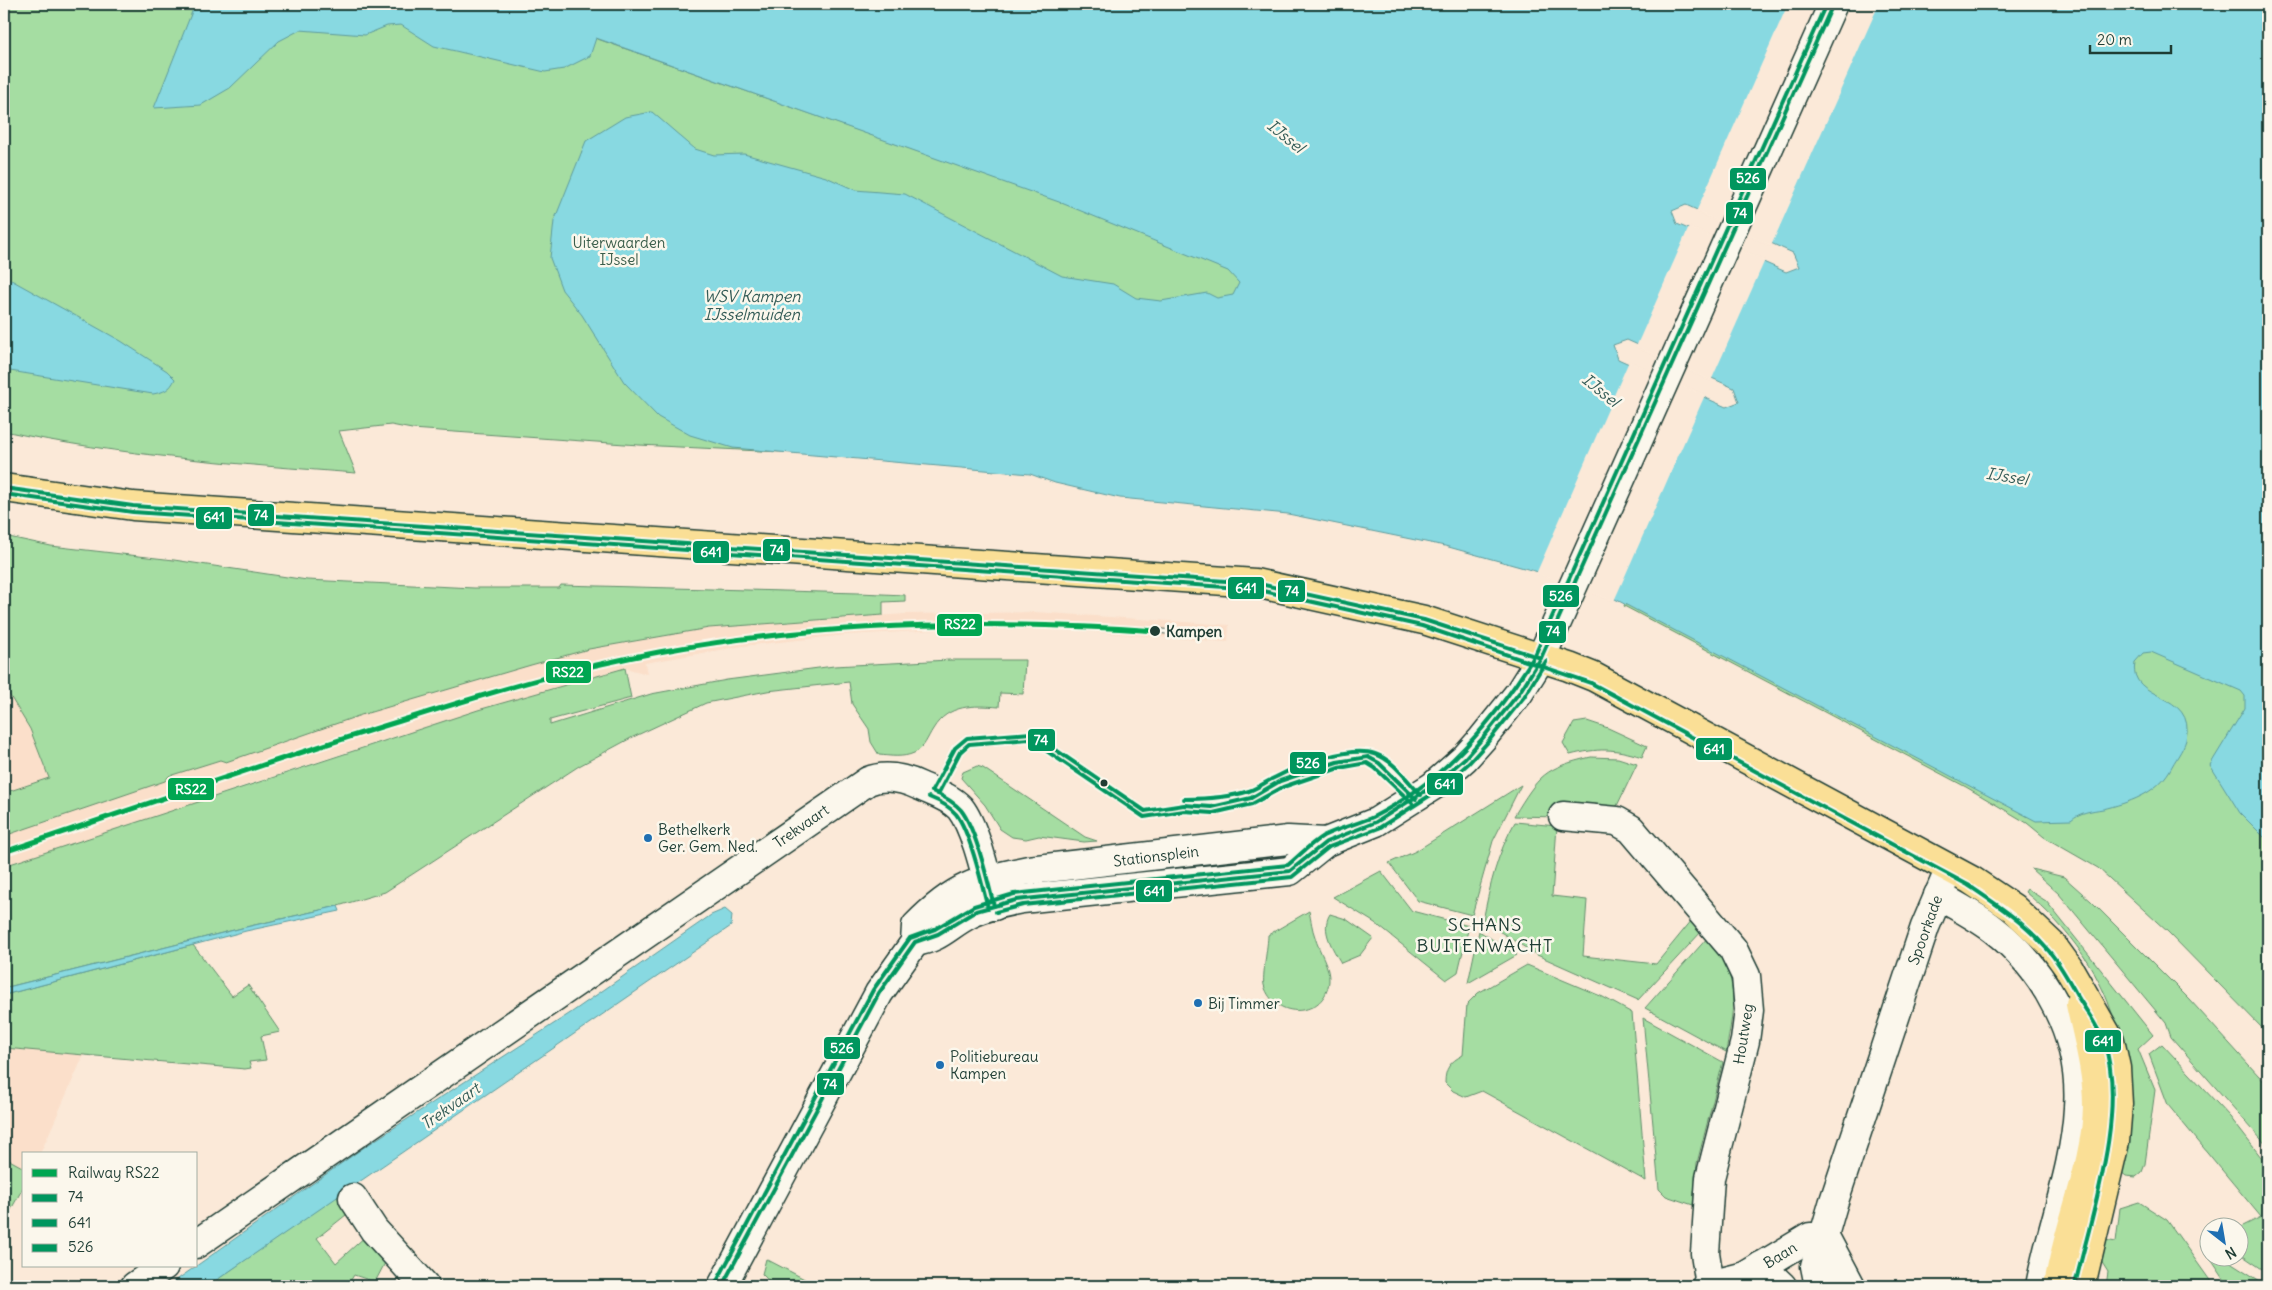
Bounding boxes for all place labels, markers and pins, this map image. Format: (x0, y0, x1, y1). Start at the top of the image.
place label: Kampen (1166, 622, 1223, 642)
marker: Kampen (1148, 624, 1162, 638)
unlabelled marker (1099, 778, 1109, 788)
place label: Bethelkerk Ger. Gem. Ned. (658, 820, 758, 856)
marker: Bethelkerk Ger. Gem. Ned. (642, 832, 654, 844)
place label: Bij Timmer (1208, 994, 1280, 1013)
marker: Bij Timmer (1192, 997, 1204, 1009)
place label: Politiebureau Kampen (950, 1047, 1039, 1083)
marker: Politiebureau Kampen (934, 1059, 946, 1071)

